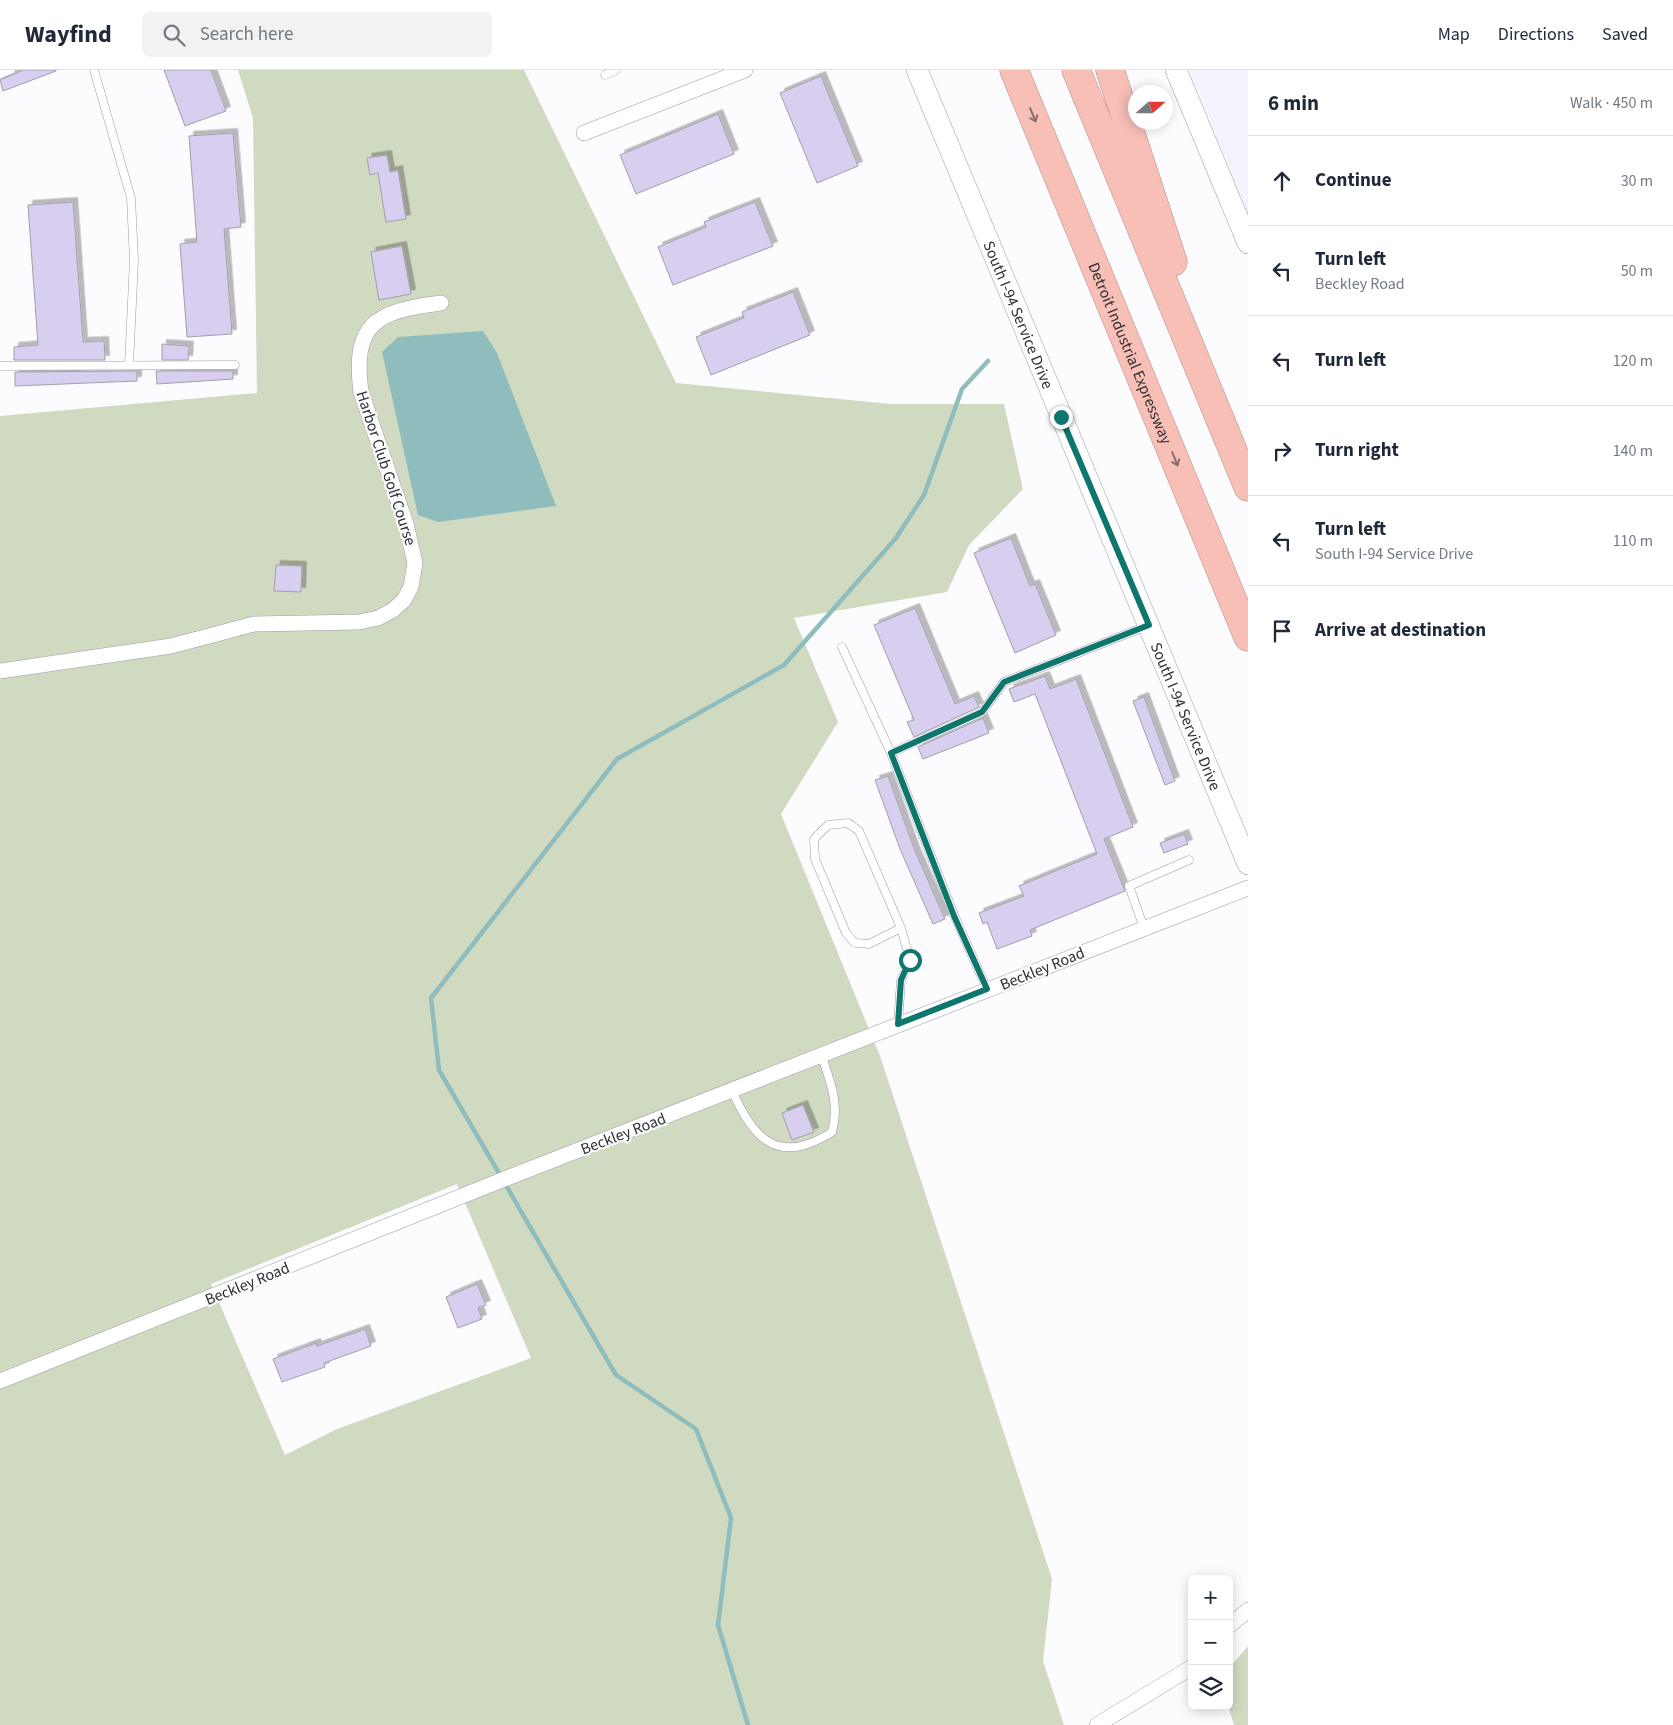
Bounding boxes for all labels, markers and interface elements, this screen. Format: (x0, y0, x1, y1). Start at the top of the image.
search box (142, 12, 492, 57)
text: Wayfind (25, 17, 112, 52)
icon: search (160, 21, 188, 49)
text: Search here (200, 21, 293, 48)
text: Map (1438, 22, 1470, 47)
text: Directions (1498, 22, 1574, 47)
text: Saved (1602, 22, 1648, 47)
north arrow (1128, 85, 1173, 130)
text: 6 min (1268, 88, 1319, 118)
text: Walk · 450 m (1570, 92, 1653, 114)
one-way arrow (1028, 107, 1038, 122)
icon: ahead (1268, 167, 1296, 195)
text: Continue (1315, 167, 1392, 194)
text: 30 m (1621, 170, 1653, 192)
street label: South I-94 Service Drive (977, 238, 1059, 392)
text: Turn left (1315, 246, 1386, 273)
icon: left (1268, 257, 1296, 285)
street label: Detroit Industrial Expressway (1083, 259, 1177, 448)
text: 50 m (1621, 260, 1653, 282)
text: Beckley Road (1315, 273, 1405, 295)
icon: left (1268, 347, 1296, 375)
text: Turn left (1315, 347, 1386, 374)
text: 120 m (1613, 350, 1653, 372)
street label: Harbor Club Golf Course (351, 388, 421, 549)
route end (1050, 406, 1073, 429)
icon: right (1268, 437, 1296, 465)
text: Turn right (1315, 437, 1399, 464)
text: 140 m (1613, 440, 1653, 462)
one-way arrow (1171, 452, 1180, 467)
text: Turn left (1315, 516, 1386, 543)
icon: left (1268, 527, 1296, 555)
text: 110 m (1613, 530, 1653, 552)
text: South I-94 Service Drive (1315, 543, 1473, 565)
icon: arrive (1268, 617, 1296, 645)
text: Arrive at destination (1315, 617, 1486, 644)
street label: South I-94 Service Drive (1145, 639, 1226, 794)
street label: Beckley Road (997, 942, 1088, 996)
route start (899, 949, 922, 972)
street label: Beckley Road (578, 1108, 669, 1160)
street label: Beckley Road (202, 1257, 293, 1311)
map controls (1188, 1575, 1233, 1710)
button: + (1188, 1575, 1233, 1620)
button: − (1188, 1620, 1233, 1665)
button: layers (1188, 1665, 1233, 1710)

